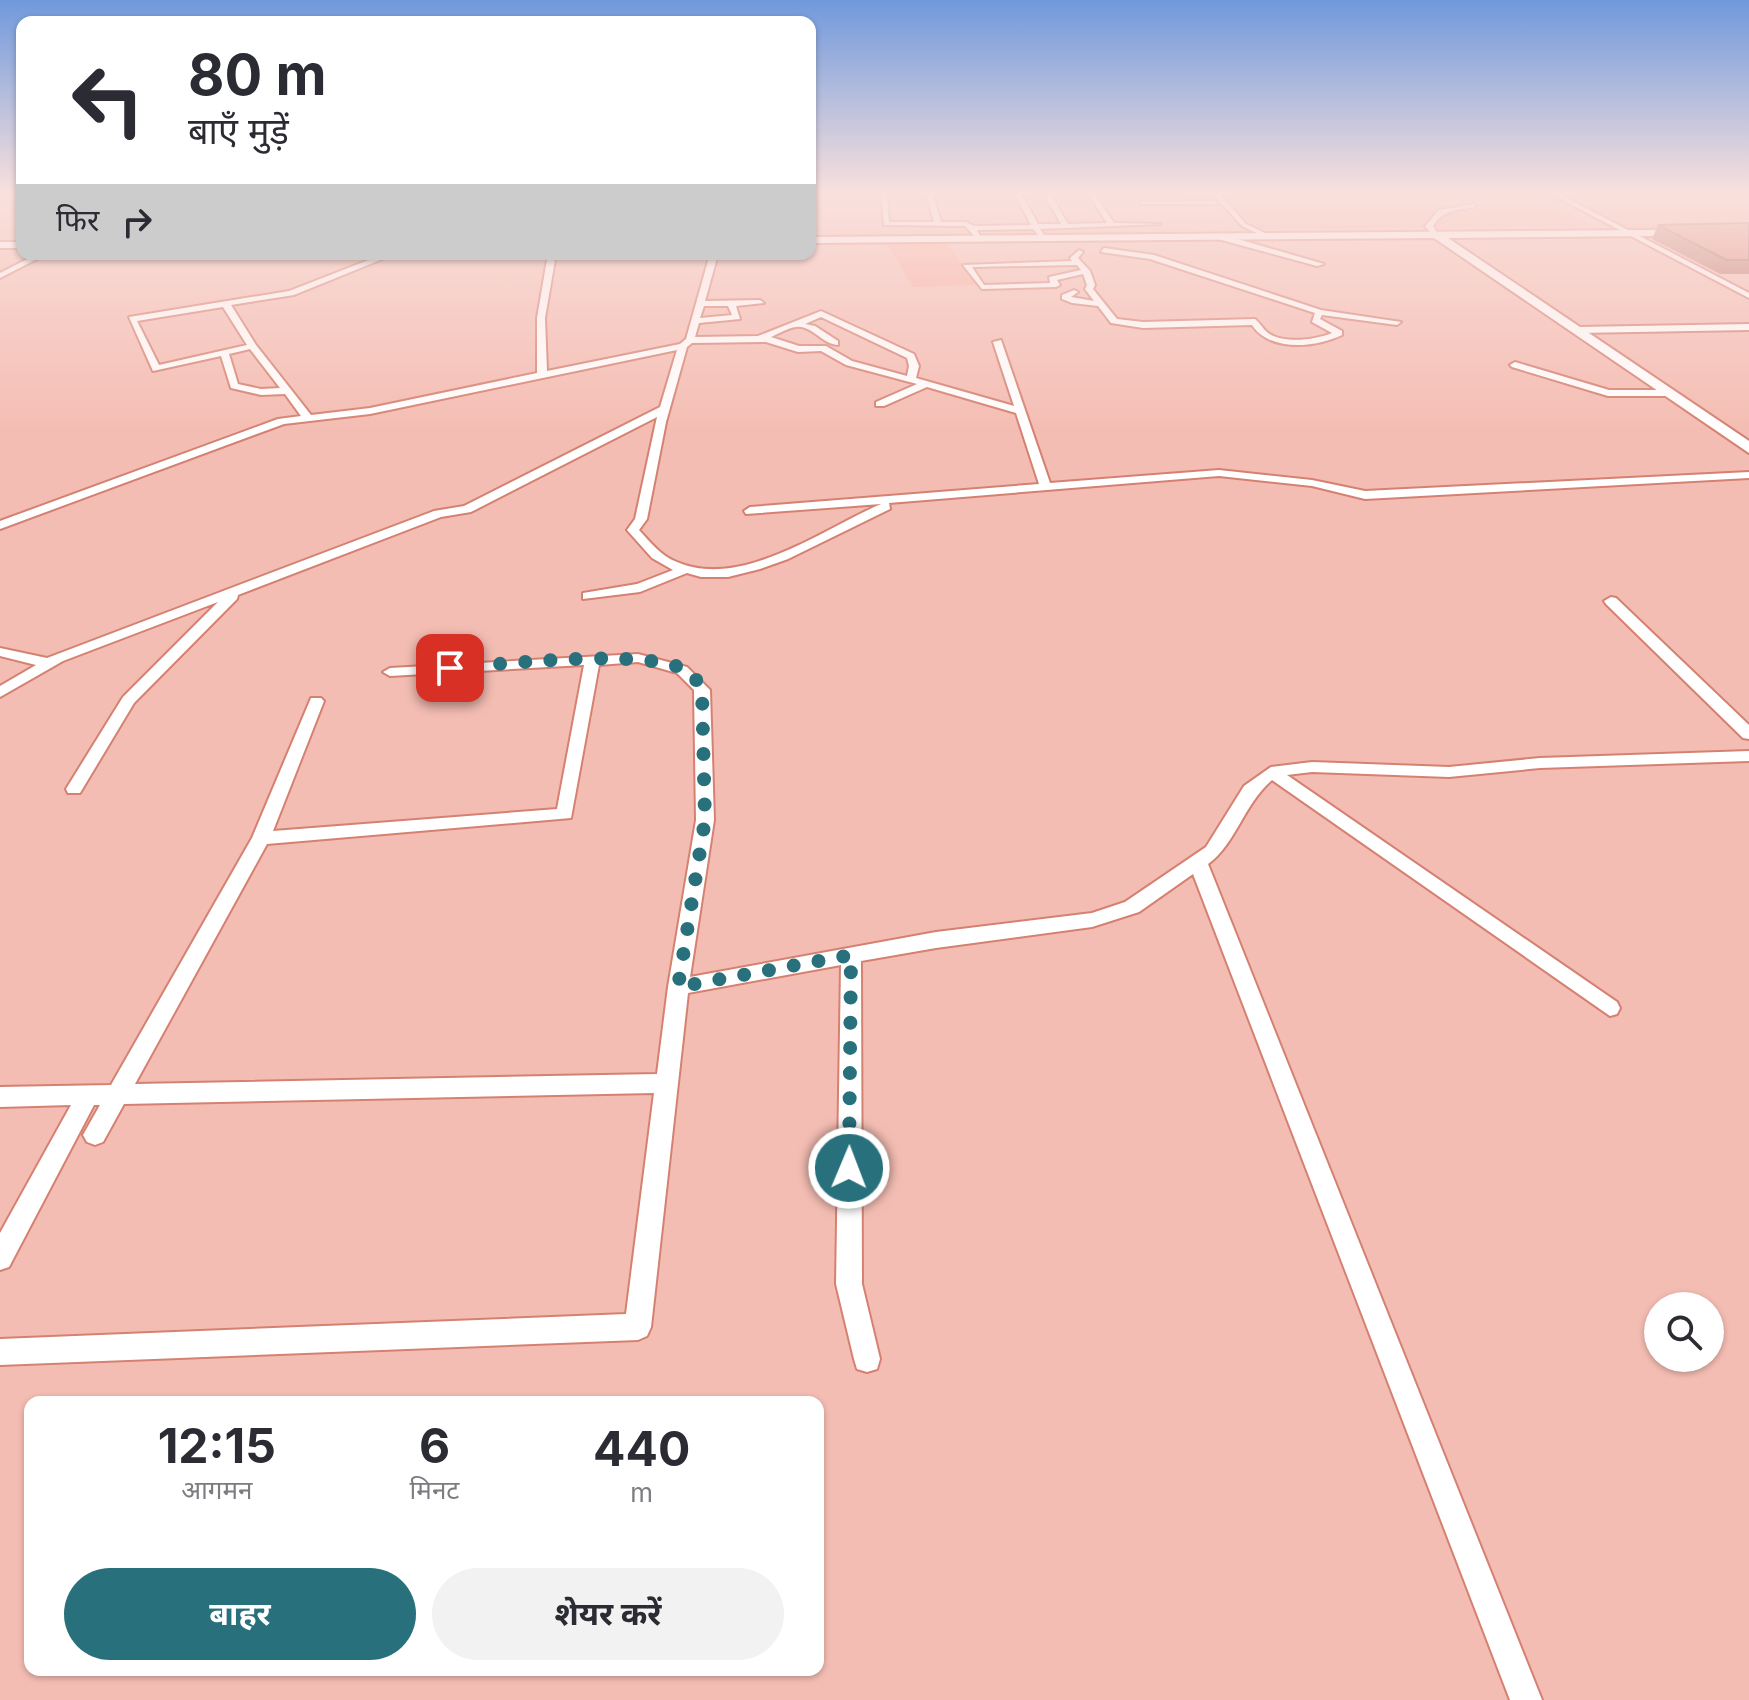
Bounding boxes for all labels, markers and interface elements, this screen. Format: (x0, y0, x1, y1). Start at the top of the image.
text: 80 m (188, 41, 327, 109)
icon: left (56, 48, 160, 152)
text: बाएँ मुड़ें (188, 109, 289, 153)
icon: right (115, 200, 159, 244)
text: फिर (56, 202, 99, 238)
pin (416, 634, 484, 702)
icon: arrive (428, 646, 472, 690)
position arrow (807, 1126, 891, 1210)
map controls (1644, 1292, 1724, 1372)
button: search (1644, 1292, 1724, 1372)
text: 12:15 (158, 1416, 276, 1475)
text: 6 (419, 1416, 450, 1475)
text: 440 (593, 1419, 690, 1478)
text: आगमन (181, 1474, 252, 1505)
text: मिनट (410, 1474, 459, 1505)
text: m (630, 1477, 653, 1508)
button: बाहर (64, 1568, 416, 1660)
button: शेयर करें (432, 1568, 784, 1660)

